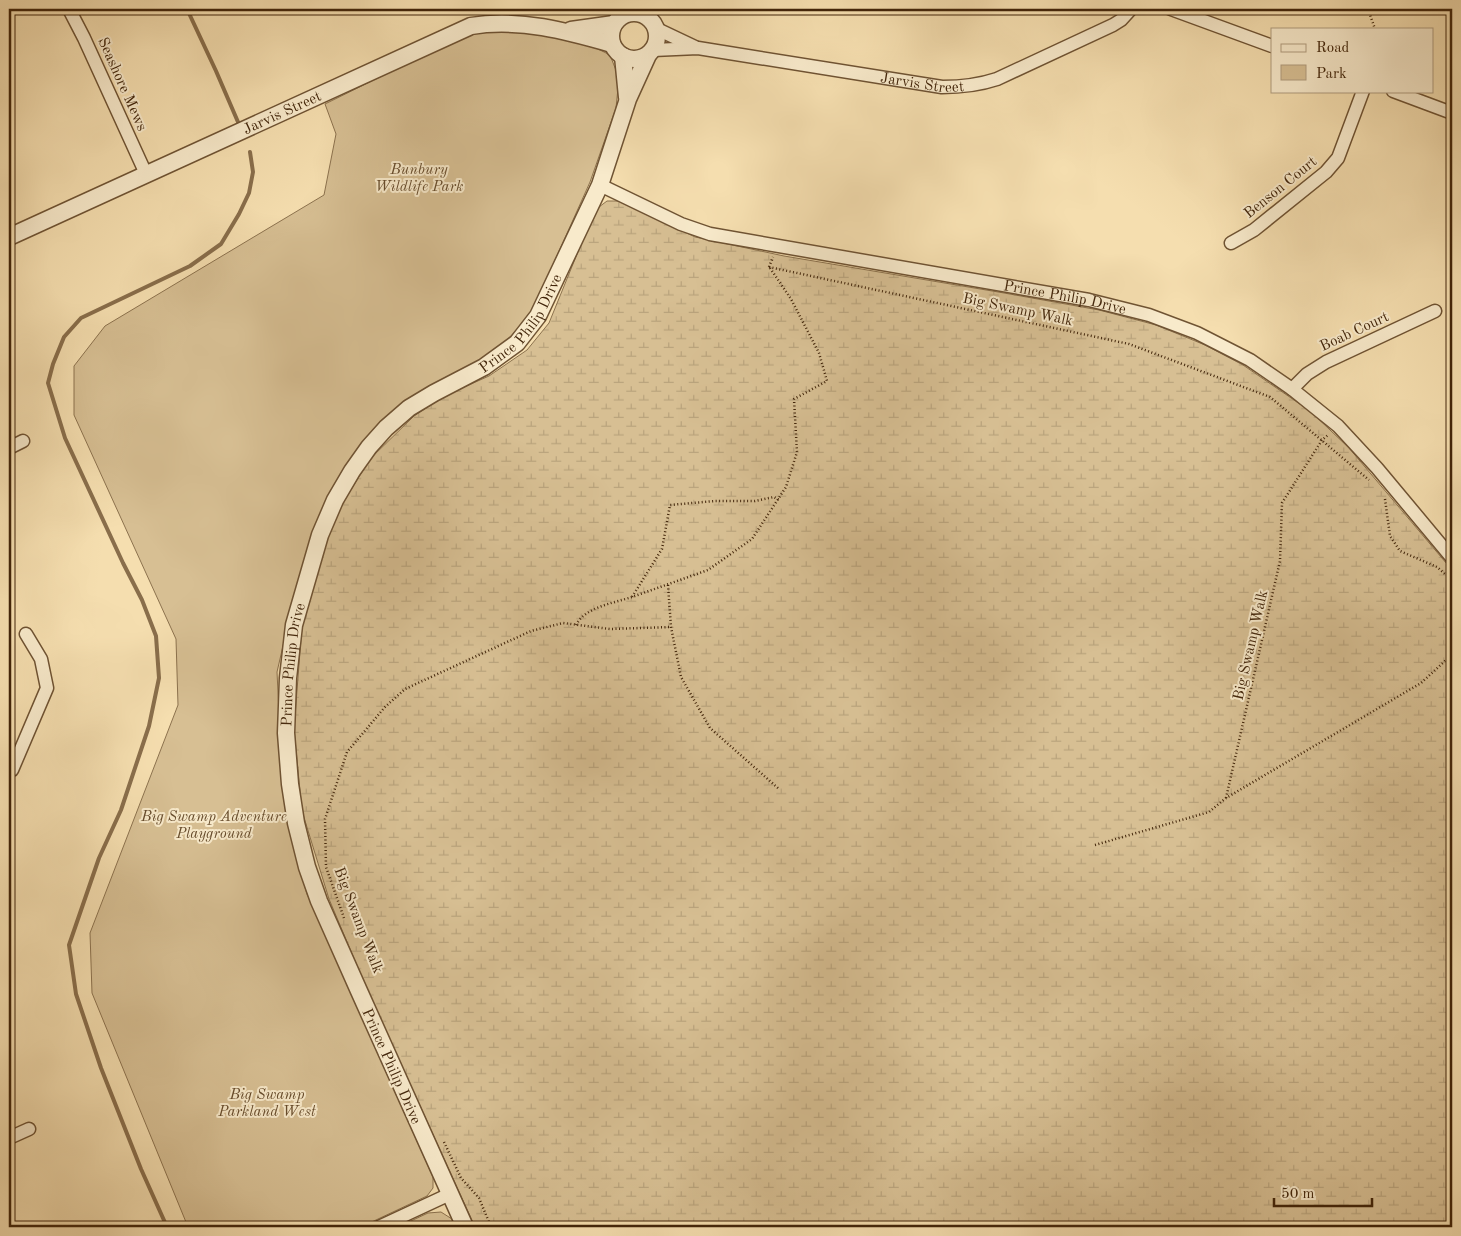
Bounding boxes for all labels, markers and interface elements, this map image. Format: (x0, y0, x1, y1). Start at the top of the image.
legend (1271, 28, 1434, 92)
street label: Seashore Mews (94, 36, 149, 134)
text: Road (1316, 41, 1350, 56)
text: Park (1316, 67, 1347, 82)
street label: Jarvis Street (879, 71, 965, 96)
street label: Jarvis Street (241, 89, 324, 138)
street label: Benson Court (1242, 154, 1320, 222)
park label: Bunbury Wildlife Park (375, 163, 463, 195)
street label: Prince Philip Drive (477, 272, 566, 377)
street label: Prince Philip Drive (1002, 279, 1128, 318)
street label: Big Swamp Walk (961, 291, 1074, 330)
street label: Boab Court (1318, 310, 1391, 355)
street label: Big Swamp Walk (1231, 589, 1271, 702)
street label: Prince Philip Drive (280, 601, 309, 727)
park label: Big Swamp Adventure Playground (140, 810, 287, 842)
street label: Big Swamp Walk (330, 865, 385, 976)
street label: Prince Philip Drive (358, 1007, 423, 1127)
park label: Big Swamp Parkland West (217, 1088, 316, 1120)
scale bar (1274, 1176, 1371, 1208)
text: 50 m (1281, 1187, 1315, 1202)

